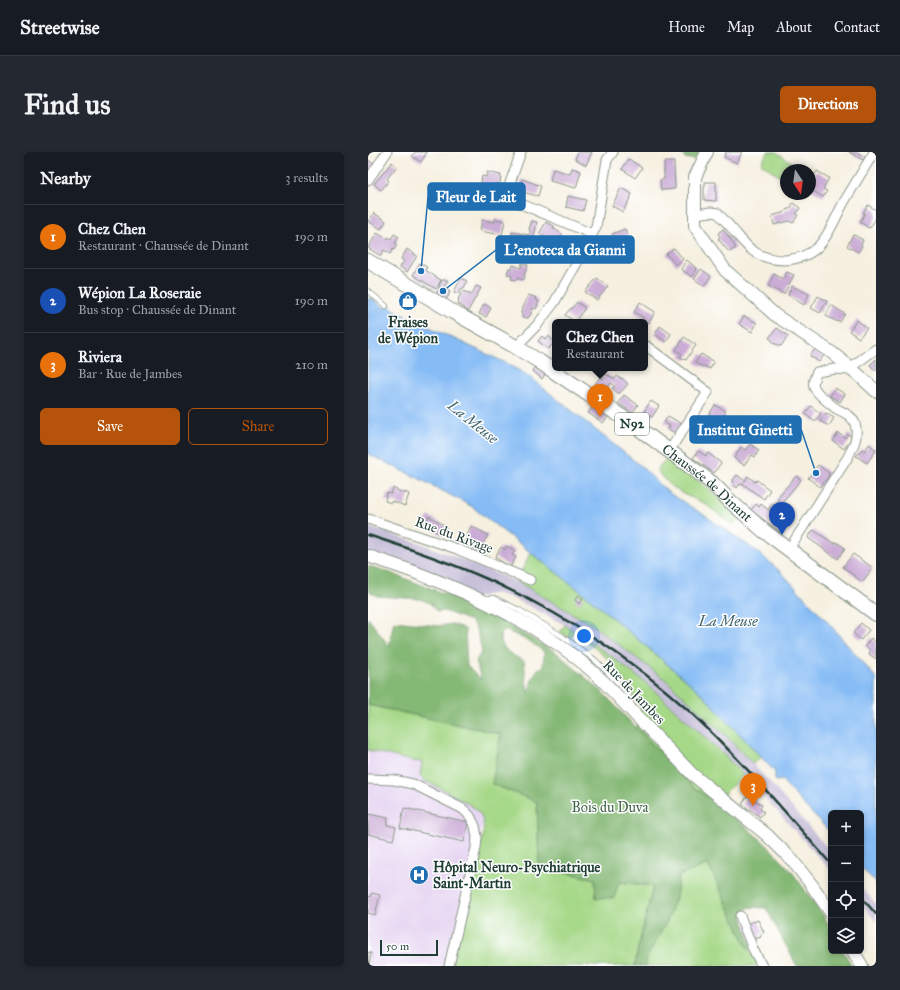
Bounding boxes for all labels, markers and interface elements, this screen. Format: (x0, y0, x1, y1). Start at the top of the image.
text: Streetwise (20, 16, 100, 39)
text: Home (668, 19, 705, 36)
text: Map (727, 19, 754, 36)
text: About (776, 19, 812, 36)
text: Contact (834, 19, 880, 36)
button: Directions (780, 86, 876, 123)
text: Find us (24, 87, 110, 122)
north arrow (780, 164, 816, 200)
text: Nearby (40, 168, 91, 189)
text: 3 results (285, 170, 328, 186)
callout: Fleur de Lait (428, 183, 525, 210)
text: Fleur de Lait (436, 188, 517, 206)
text: Chez Chen (78, 220, 146, 238)
text: 1 (50, 229, 56, 245)
text: 190 m (295, 229, 328, 245)
callout: L'enoteca da Gianni (496, 236, 634, 263)
text: Restaurant · Chaussée de Dinant (78, 238, 249, 254)
text: L'enoteca da Gianni (504, 241, 627, 259)
text: Wépion La Roseraie (78, 284, 201, 302)
shop icon: Fraises de Wépion (397, 290, 419, 312)
text: 2 (50, 293, 56, 309)
text: 190 m (295, 293, 328, 309)
text: Bus stop · Chaussée de Dinant (78, 302, 236, 318)
place label: Fraises de Wépion (378, 314, 438, 348)
popup (552, 319, 648, 371)
text: Chez Chen (566, 328, 634, 346)
text: Restaurant (566, 346, 624, 362)
text: Riviera (78, 348, 122, 366)
text: 3 (50, 357, 56, 373)
text: 210 m (295, 357, 328, 373)
text: Bar · Rue de Jambes (78, 366, 182, 382)
pin: 1 (587, 384, 613, 417)
water label: La Meuse (444, 396, 502, 448)
button: Save (40, 408, 180, 445)
button: Share (188, 408, 328, 445)
road number: N92 (615, 413, 649, 435)
callout: Institut Ginetti (690, 416, 801, 443)
text: Institut Ginetti (697, 421, 794, 439)
street label: Chaussée de Dinant (659, 440, 756, 525)
pin: 2 (769, 502, 795, 535)
street label: Rue du Rivage (413, 513, 496, 557)
water label: La Meuse (697, 612, 758, 630)
your location (574, 626, 594, 646)
street label: Rue de Jambes (598, 656, 669, 728)
pin: 3 (740, 773, 766, 806)
park label: Bois du Duva (572, 799, 649, 816)
map controls (828, 810, 864, 954)
button: + (828, 810, 864, 846)
button: − (828, 846, 864, 882)
place label: Hôpital Neuro-Psychiatrique Saint-Martin (433, 859, 601, 892)
hospital icon: Hôpital Neuro-Psychiatrique Saint-Martin (408, 864, 430, 886)
button: locate (828, 882, 864, 918)
button: layers (828, 918, 864, 954)
scale bar (380, 938, 438, 957)
text: 50 m (386, 940, 409, 953)

